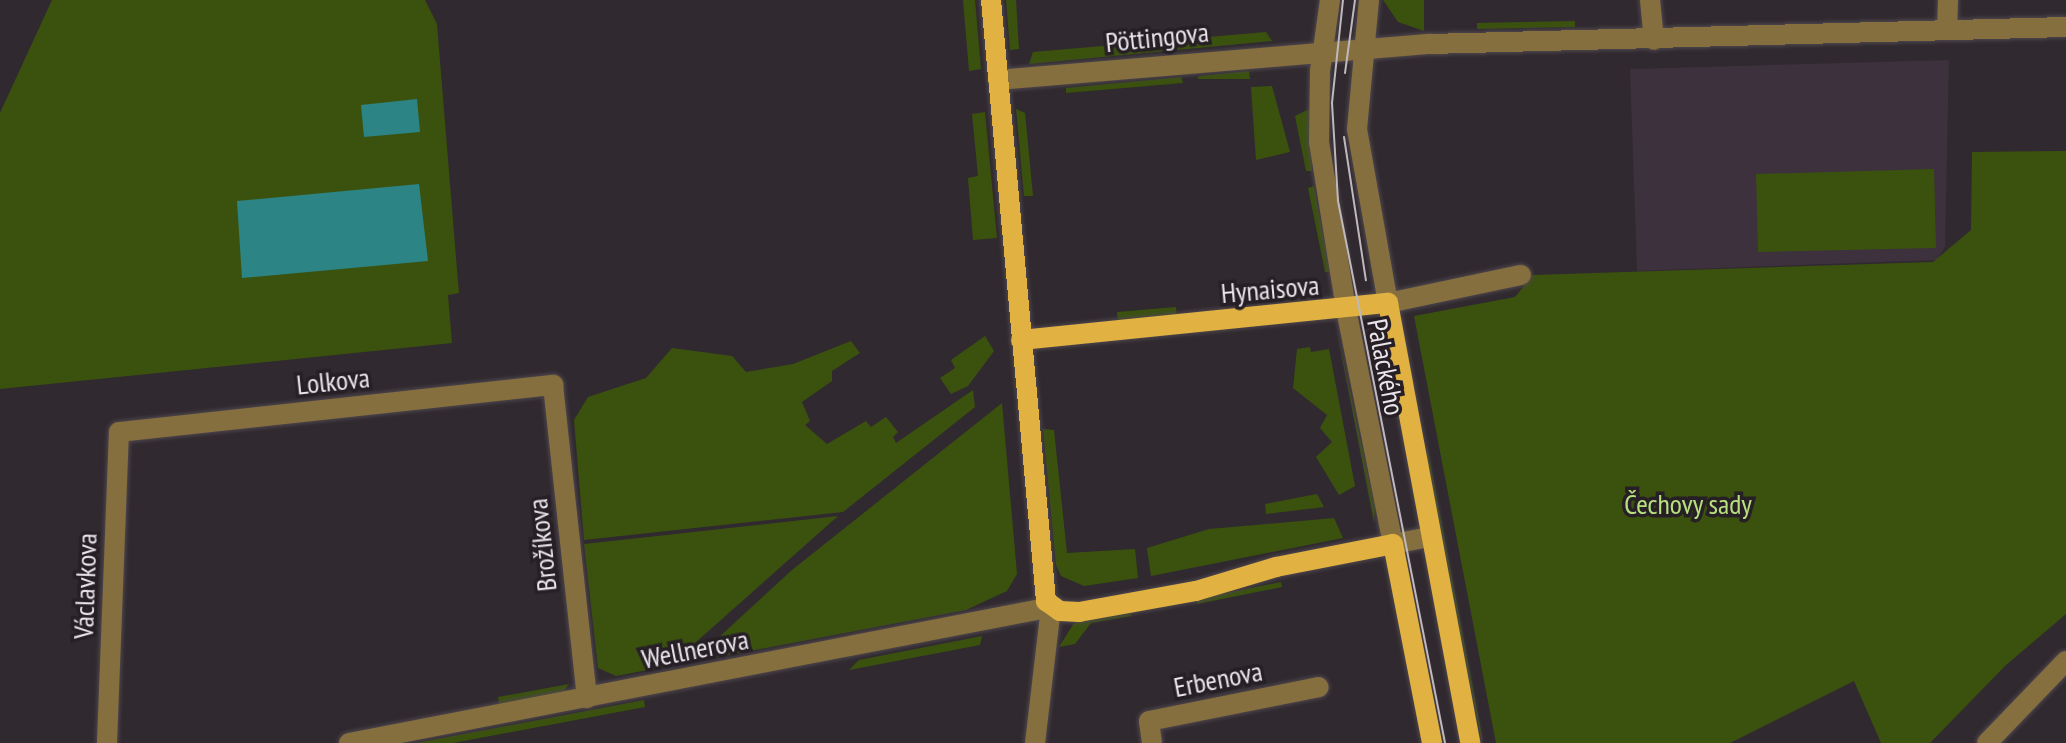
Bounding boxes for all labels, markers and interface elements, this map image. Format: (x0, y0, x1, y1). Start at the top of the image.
street label: Pöttingova (1104, 15, 1210, 59)
street label: Hynaisova (1219, 268, 1321, 310)
street label: Palackého (1360, 316, 1412, 418)
street label: Lolkova (295, 360, 371, 402)
park label: Čechovy sady (1624, 487, 1752, 521)
street label: Brožíkova (520, 497, 564, 593)
street label: Václavkova (66, 532, 104, 640)
street label: Wellnerova (639, 622, 751, 676)
street label: Erbenova (1171, 654, 1265, 704)

